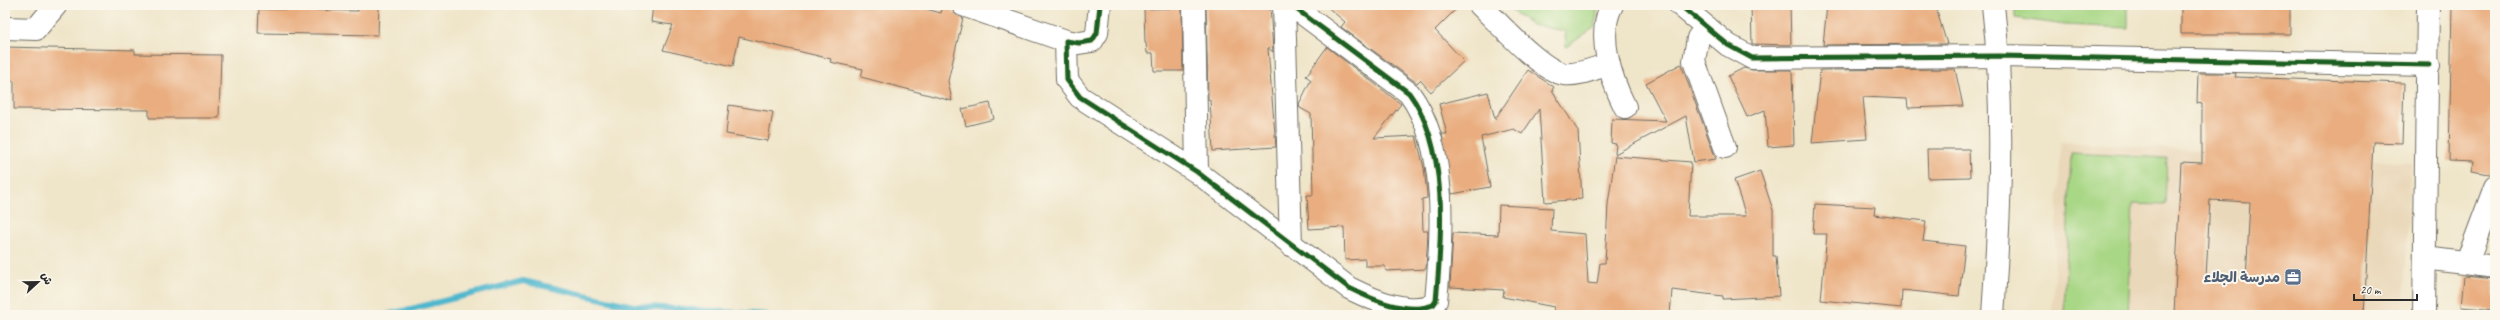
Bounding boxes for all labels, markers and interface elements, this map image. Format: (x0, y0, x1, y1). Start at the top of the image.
north arrow (18, 262, 58, 302)
office icon: مدرسة الجلاء (2283, 267, 2303, 287)
place label: مدرسة الجلاء (2203, 269, 2280, 286)
text: ش (39, 270, 56, 286)
scale bar (2354, 276, 2417, 302)
text: 20 m (2360, 282, 2382, 298)

